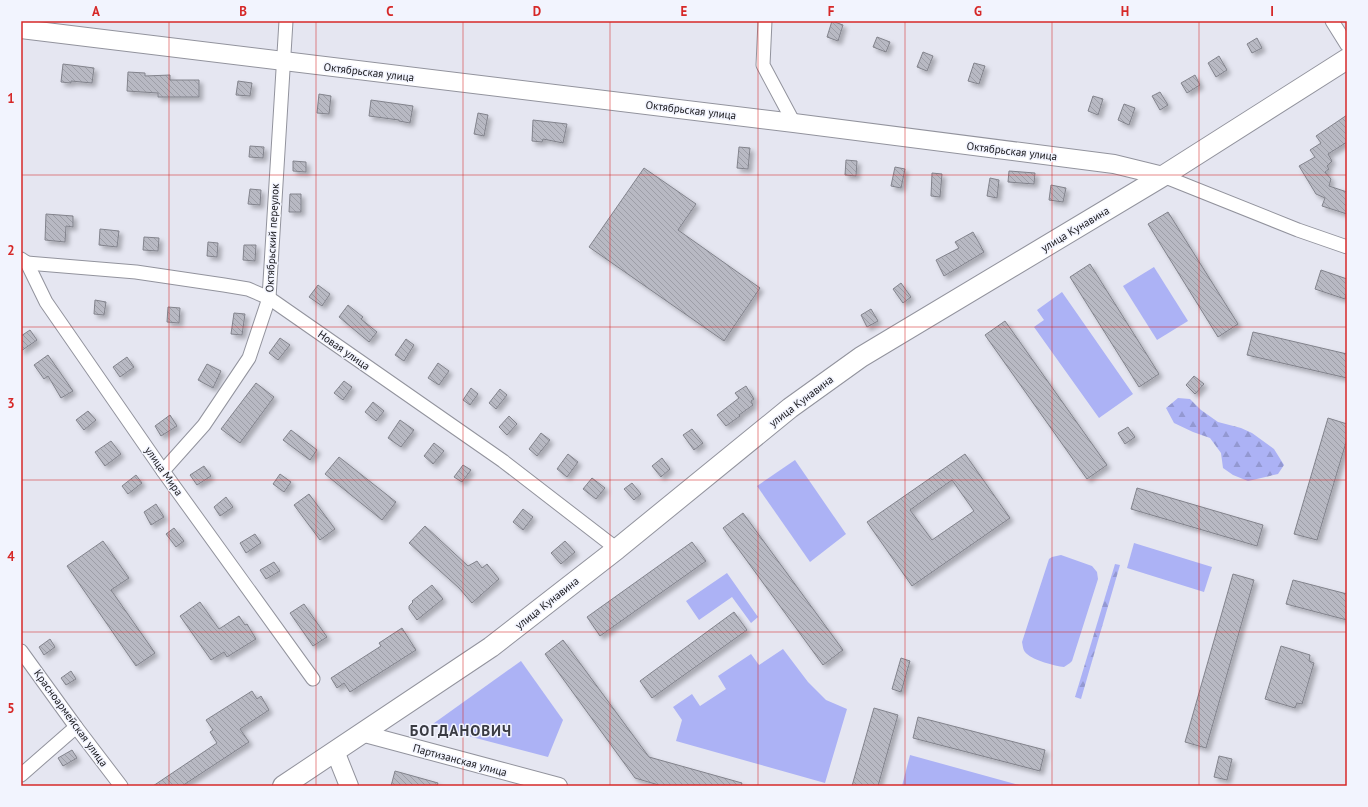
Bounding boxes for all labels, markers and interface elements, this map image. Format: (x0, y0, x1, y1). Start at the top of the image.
text: A (92, 3, 100, 20)
text: B (239, 3, 247, 20)
text: C (386, 3, 394, 20)
text: D (533, 3, 541, 20)
text: E (681, 3, 688, 20)
text: F (828, 3, 835, 20)
text: G (974, 3, 982, 20)
text: H (1121, 3, 1129, 20)
text: I (1270, 3, 1274, 20)
street label: Октябрьская улица (323, 60, 415, 84)
text: 1 (7, 90, 15, 107)
street label: Октябрьская улица (645, 98, 737, 122)
street label: Октябрьская улица (966, 139, 1058, 163)
street label: Октябрьский переулок (262, 183, 282, 293)
street label: улица Кунавина (1038, 203, 1112, 255)
text: 2 (7, 242, 15, 259)
street label: Новая улица (315, 327, 373, 373)
street label: улица Кунавина (766, 372, 836, 430)
text: 3 (7, 395, 15, 412)
street label: улица Мира (142, 444, 186, 498)
text: 4 (7, 548, 15, 565)
street label: улица Кунавина (512, 574, 582, 632)
street label: Красноармейская улица (31, 667, 111, 769)
text: 5 (7, 700, 15, 717)
district label: БОГДАНОВИЧ (410, 721, 512, 740)
street label: Партизанская улица (411, 741, 509, 779)

